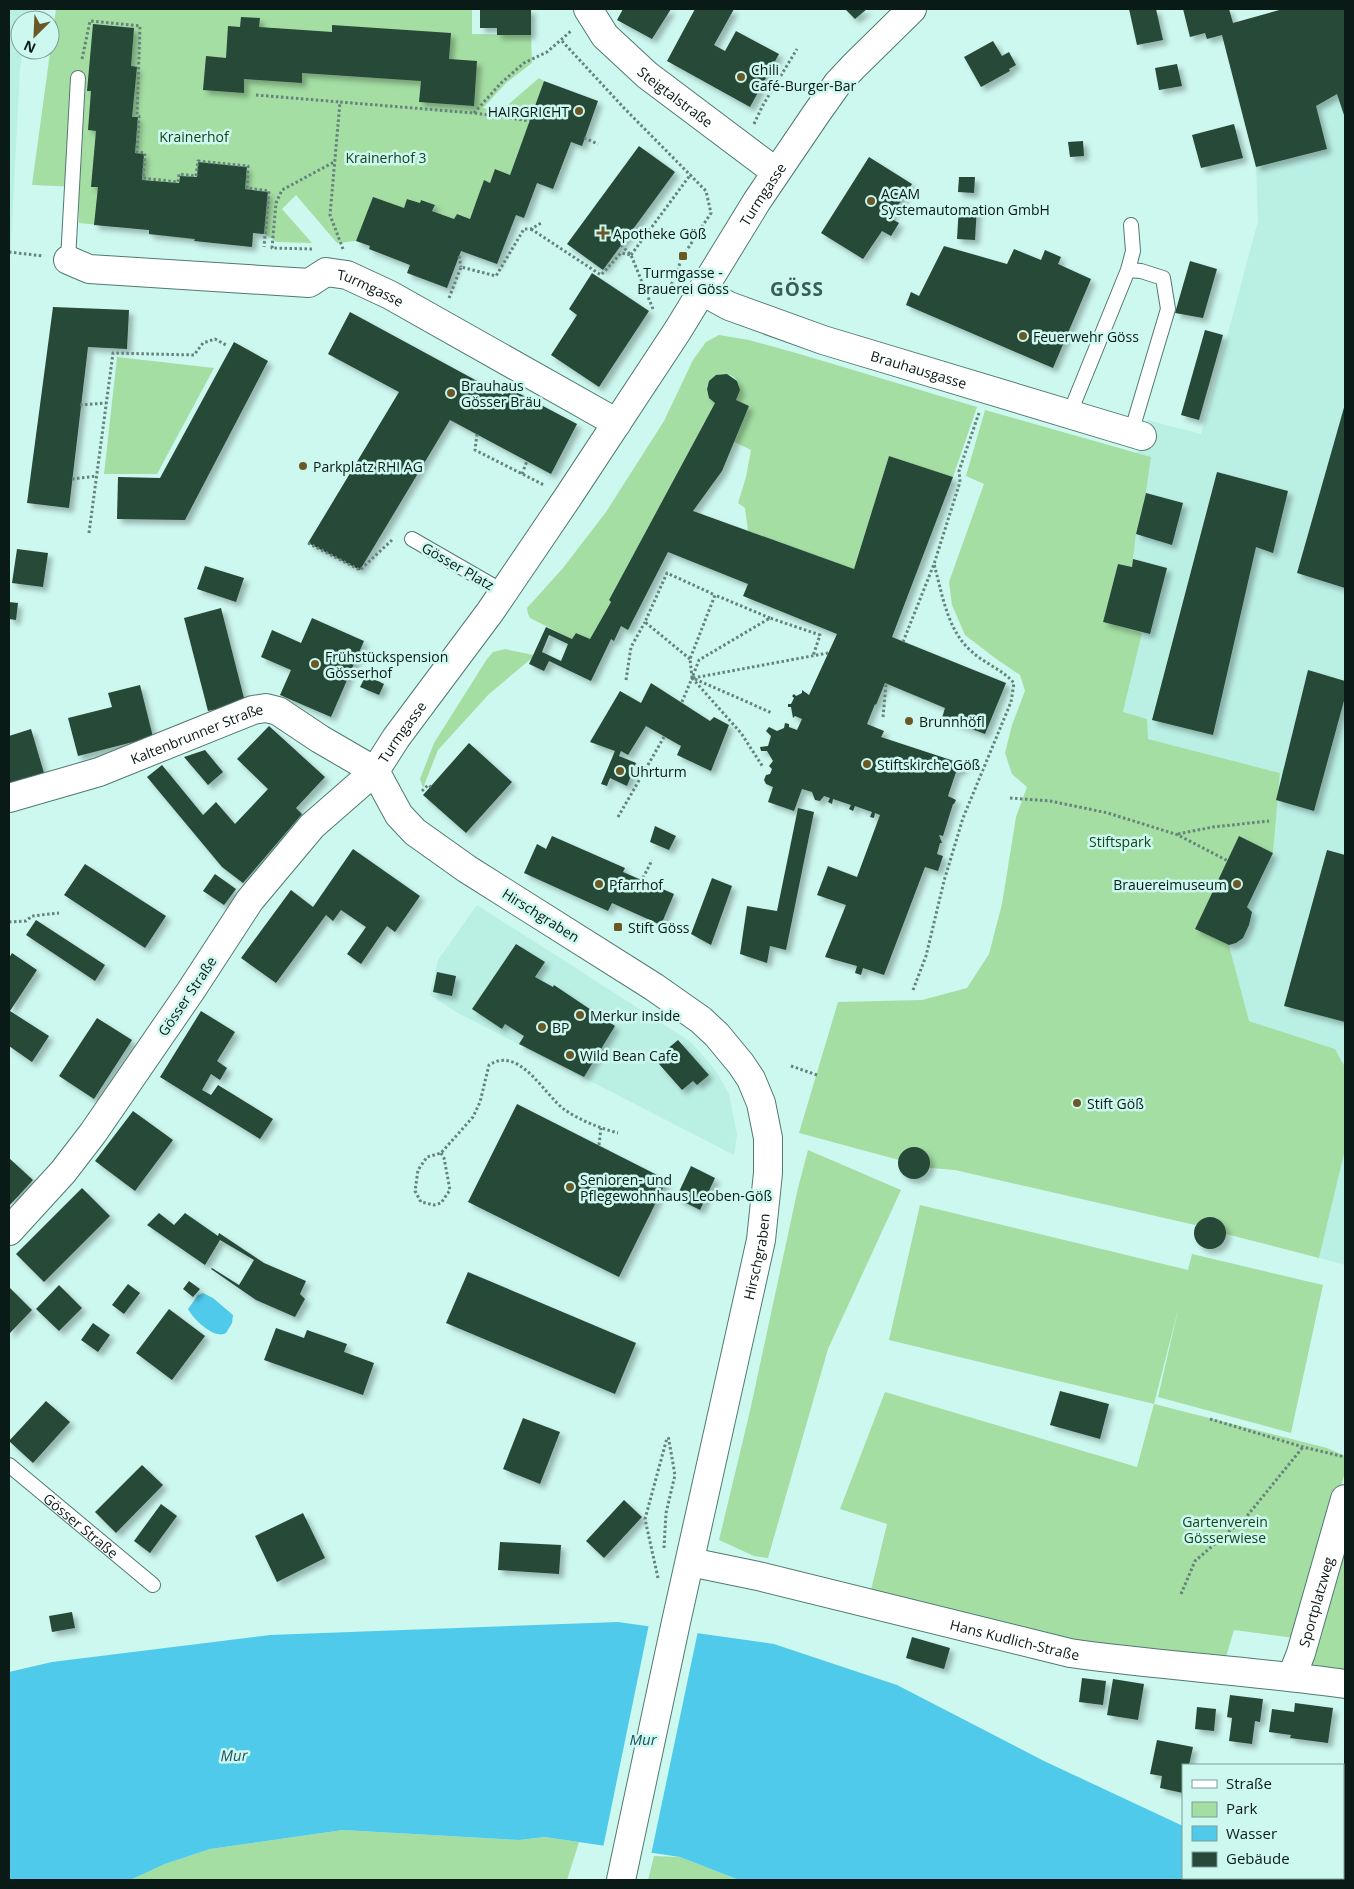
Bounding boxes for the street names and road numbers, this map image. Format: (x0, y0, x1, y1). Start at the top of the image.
street label: Steigtalstraße (634, 62, 717, 131)
street label: Turmgasse (735, 159, 790, 229)
street label: Turmgasse (336, 264, 408, 311)
street label: Brauhausgasse (869, 345, 969, 392)
street label: Gösser Platz (418, 538, 498, 595)
street label: Turmgasse (373, 697, 430, 766)
street label: Kaltenbrunner Straße (128, 699, 265, 768)
street label: Hirschgraben (499, 884, 583, 946)
street label: Gösser Straße (153, 952, 221, 1039)
street label: Hirschgraben (738, 1212, 773, 1302)
street label: Gösser Straße (40, 1488, 123, 1562)
street label: Sportplatzweg (1294, 1554, 1338, 1649)
street label: Hans Kudlich-Straße (948, 1614, 1081, 1664)

